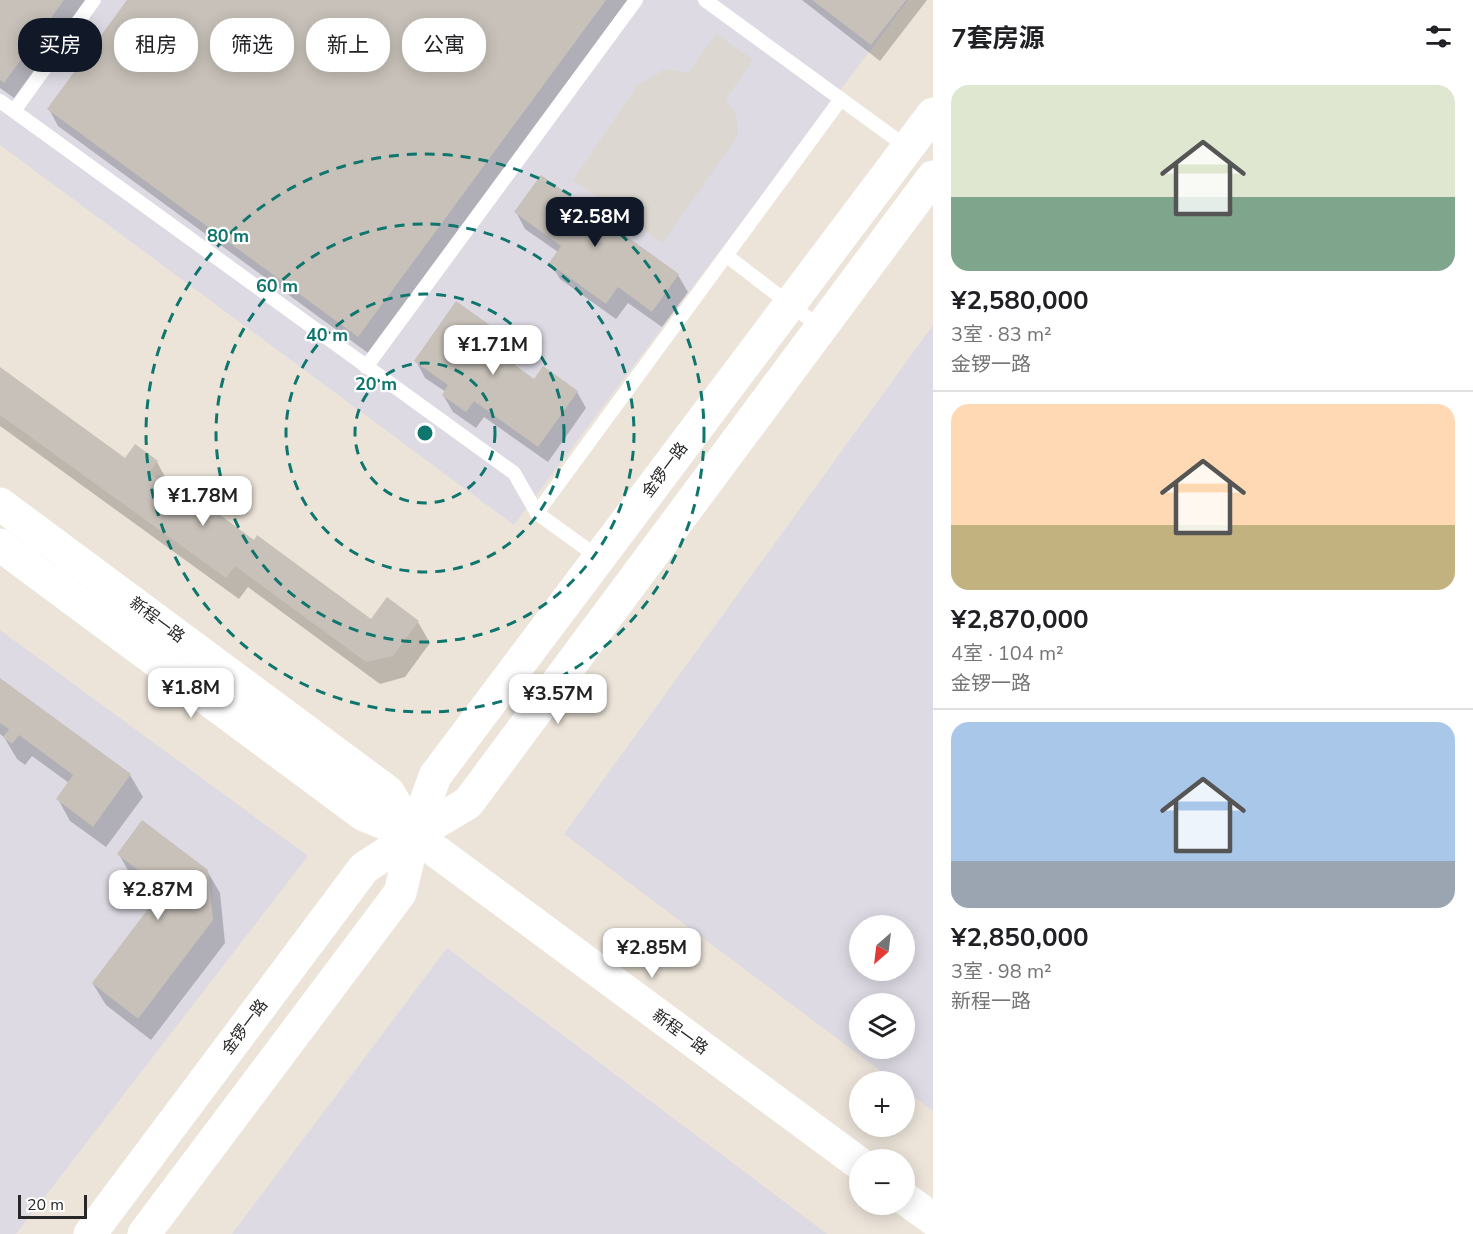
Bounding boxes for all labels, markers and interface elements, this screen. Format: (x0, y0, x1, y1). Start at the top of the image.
chip: 买房 (18, 18, 102, 72)
chip: 租房 (114, 18, 198, 72)
chip: 筛选 (210, 18, 294, 72)
chip: 新上 (306, 18, 390, 72)
chip: 公寓 (402, 18, 486, 72)
icon: filters (1422, 20, 1455, 53)
text: 7套房源 (951, 21, 1045, 56)
icon: home (1149, 124, 1257, 232)
pin: ¥2.58M (546, 197, 644, 248)
text: ¥2.58M (560, 203, 630, 230)
text: 80 m (207, 224, 249, 248)
text: 60 m (256, 274, 298, 298)
text: ¥2,580,000 (951, 283, 1089, 318)
text: 3室 · 83 m² (951, 321, 1052, 348)
text: 40 m (306, 323, 348, 347)
pin: ¥1.71M (444, 325, 542, 376)
text: ¥1.71M (458, 331, 528, 358)
text: 金锣一路 (951, 351, 1031, 378)
text: 20 m (355, 372, 397, 396)
centre of rings (415, 423, 435, 443)
street label: 金锣一路 (637, 438, 693, 502)
icon: home (1149, 443, 1257, 551)
pin: ¥1.78M (154, 476, 252, 527)
text: ¥1.78M (168, 482, 238, 509)
street label: 新程一路 (125, 592, 189, 648)
text: ¥2,870,000 (951, 602, 1089, 637)
text: 4室 · 104 m² (951, 640, 1064, 667)
pin: ¥1.8M (149, 668, 233, 719)
text: 金锣一路 (951, 670, 1031, 697)
text: ¥1.8M (162, 674, 220, 701)
pin: ¥3.57M (509, 674, 607, 725)
text: ¥3.57M (523, 680, 593, 707)
icon: home (1149, 761, 1257, 869)
pin: ¥2.87M (109, 870, 207, 921)
text: ¥2.87M (123, 876, 193, 903)
north arrow (849, 915, 915, 981)
map controls (849, 915, 915, 1215)
text: ¥2,850,000 (951, 920, 1089, 955)
pin: ¥2.85M (603, 928, 701, 979)
text: ¥2.85M (617, 934, 687, 961)
text: 3室 · 98 m² (951, 958, 1052, 985)
text: 新程一路 (951, 988, 1031, 1015)
button: layers (849, 993, 915, 1059)
street label: 金锣一路 (217, 995, 273, 1059)
street label: 新程一路 (648, 1004, 712, 1060)
button: + (849, 1071, 915, 1137)
button: − (849, 1149, 915, 1215)
scale bar (18, 1192, 87, 1220)
text: 20 m (27, 1194, 64, 1216)

